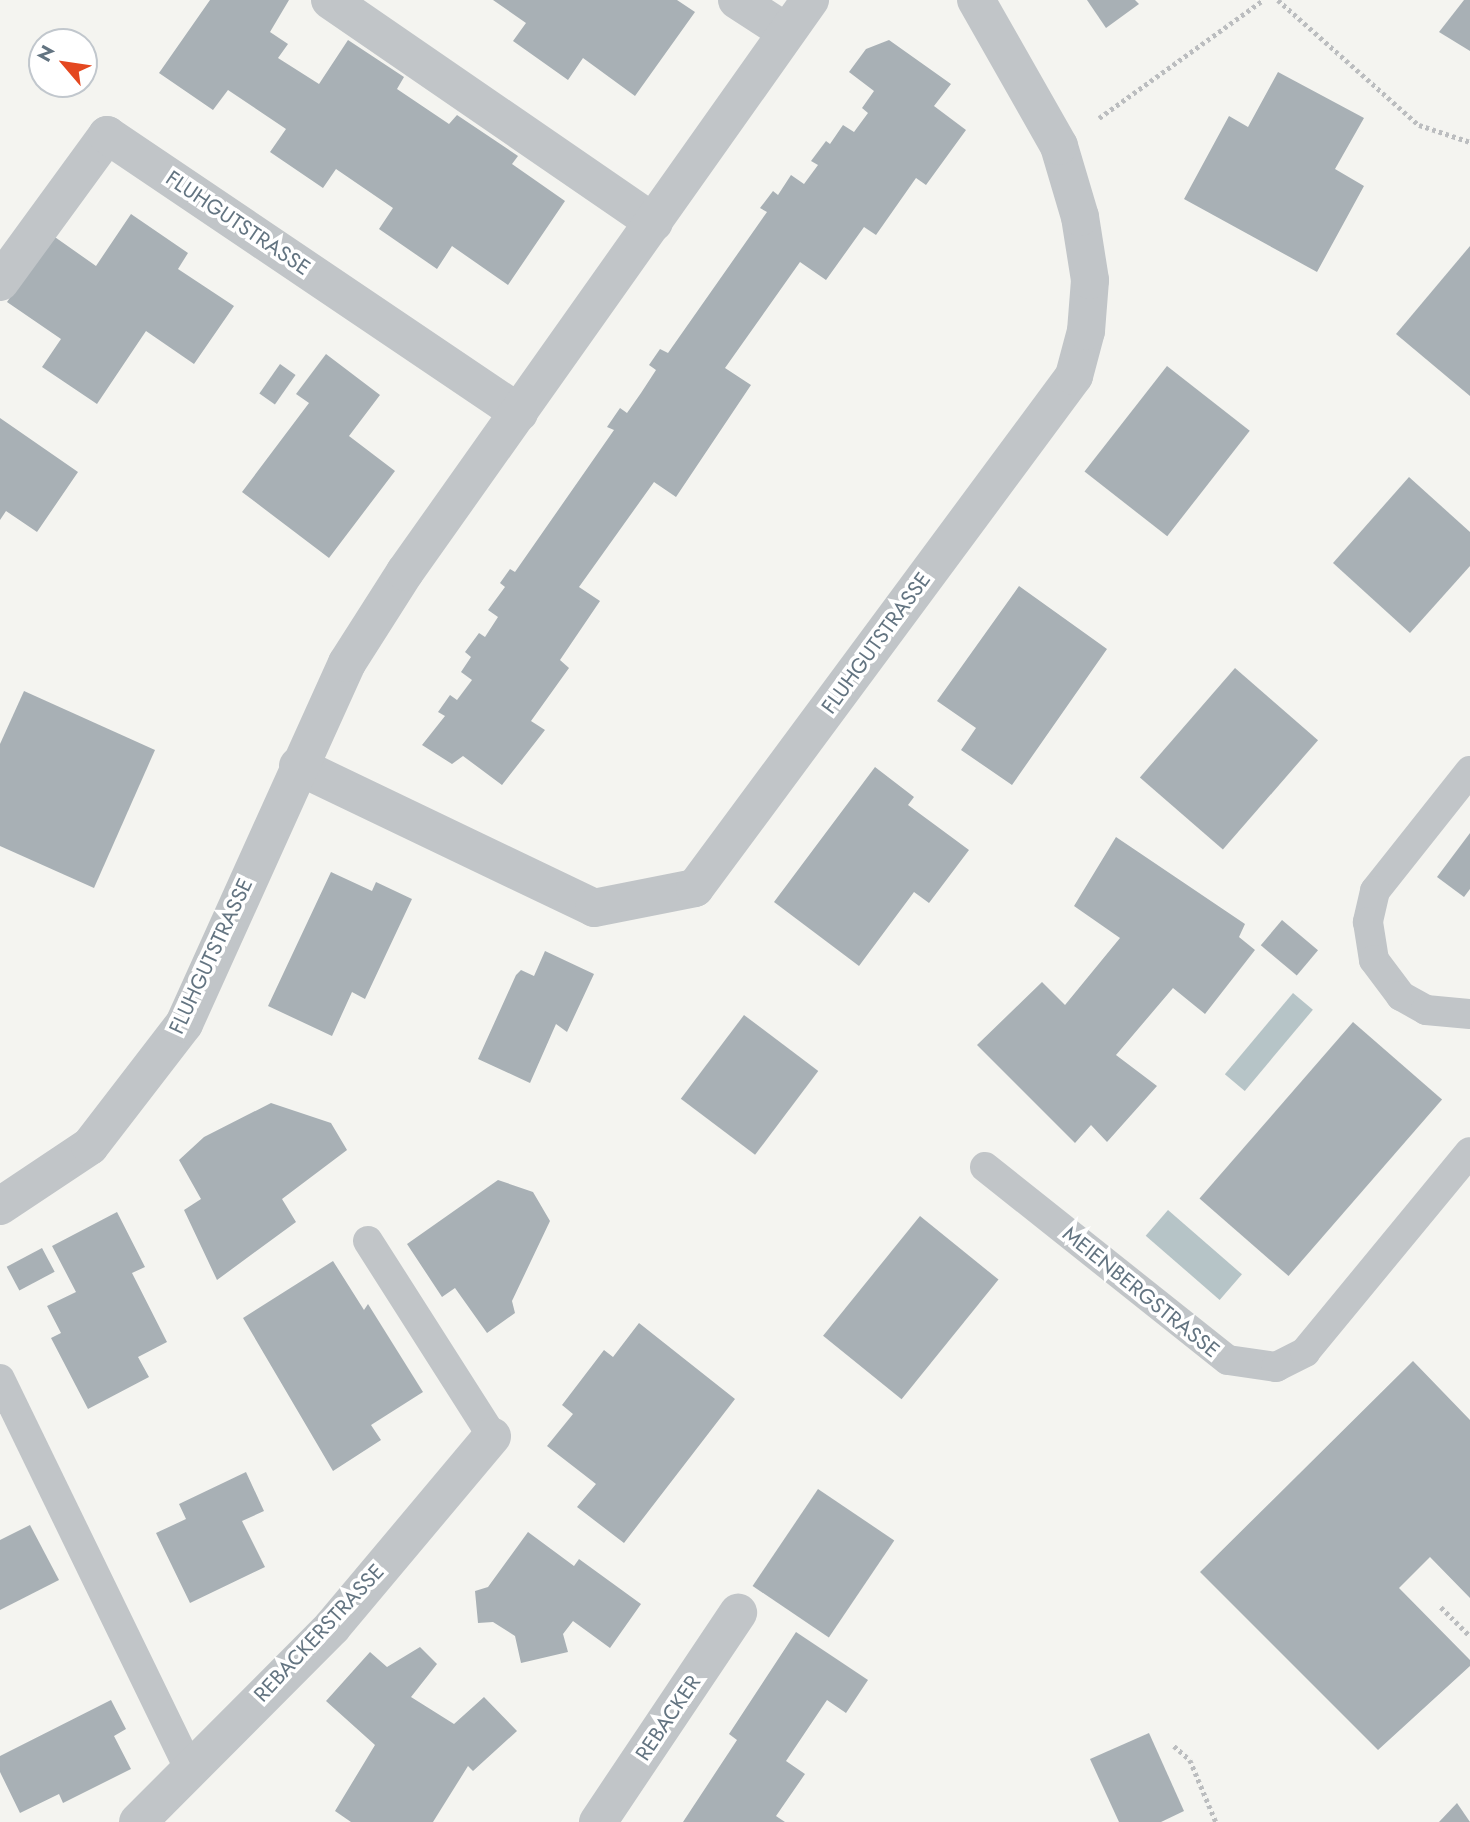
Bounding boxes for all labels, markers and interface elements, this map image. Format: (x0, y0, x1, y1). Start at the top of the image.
north arrow (28, 28, 98, 98)
text: N (30, 40, 61, 67)
street label: FLUHGUTSTRASSE (161, 165, 315, 281)
street label: FLUHGUTSTRASSE (816, 567, 936, 719)
street label: FLUHGUTSTRASSE (164, 874, 258, 1038)
street label: MEIENBERGSTRASSE (1058, 1221, 1224, 1363)
street label: REBACKERSTRASSE (249, 1559, 389, 1707)
street label: REBACKER (630, 1671, 706, 1765)

